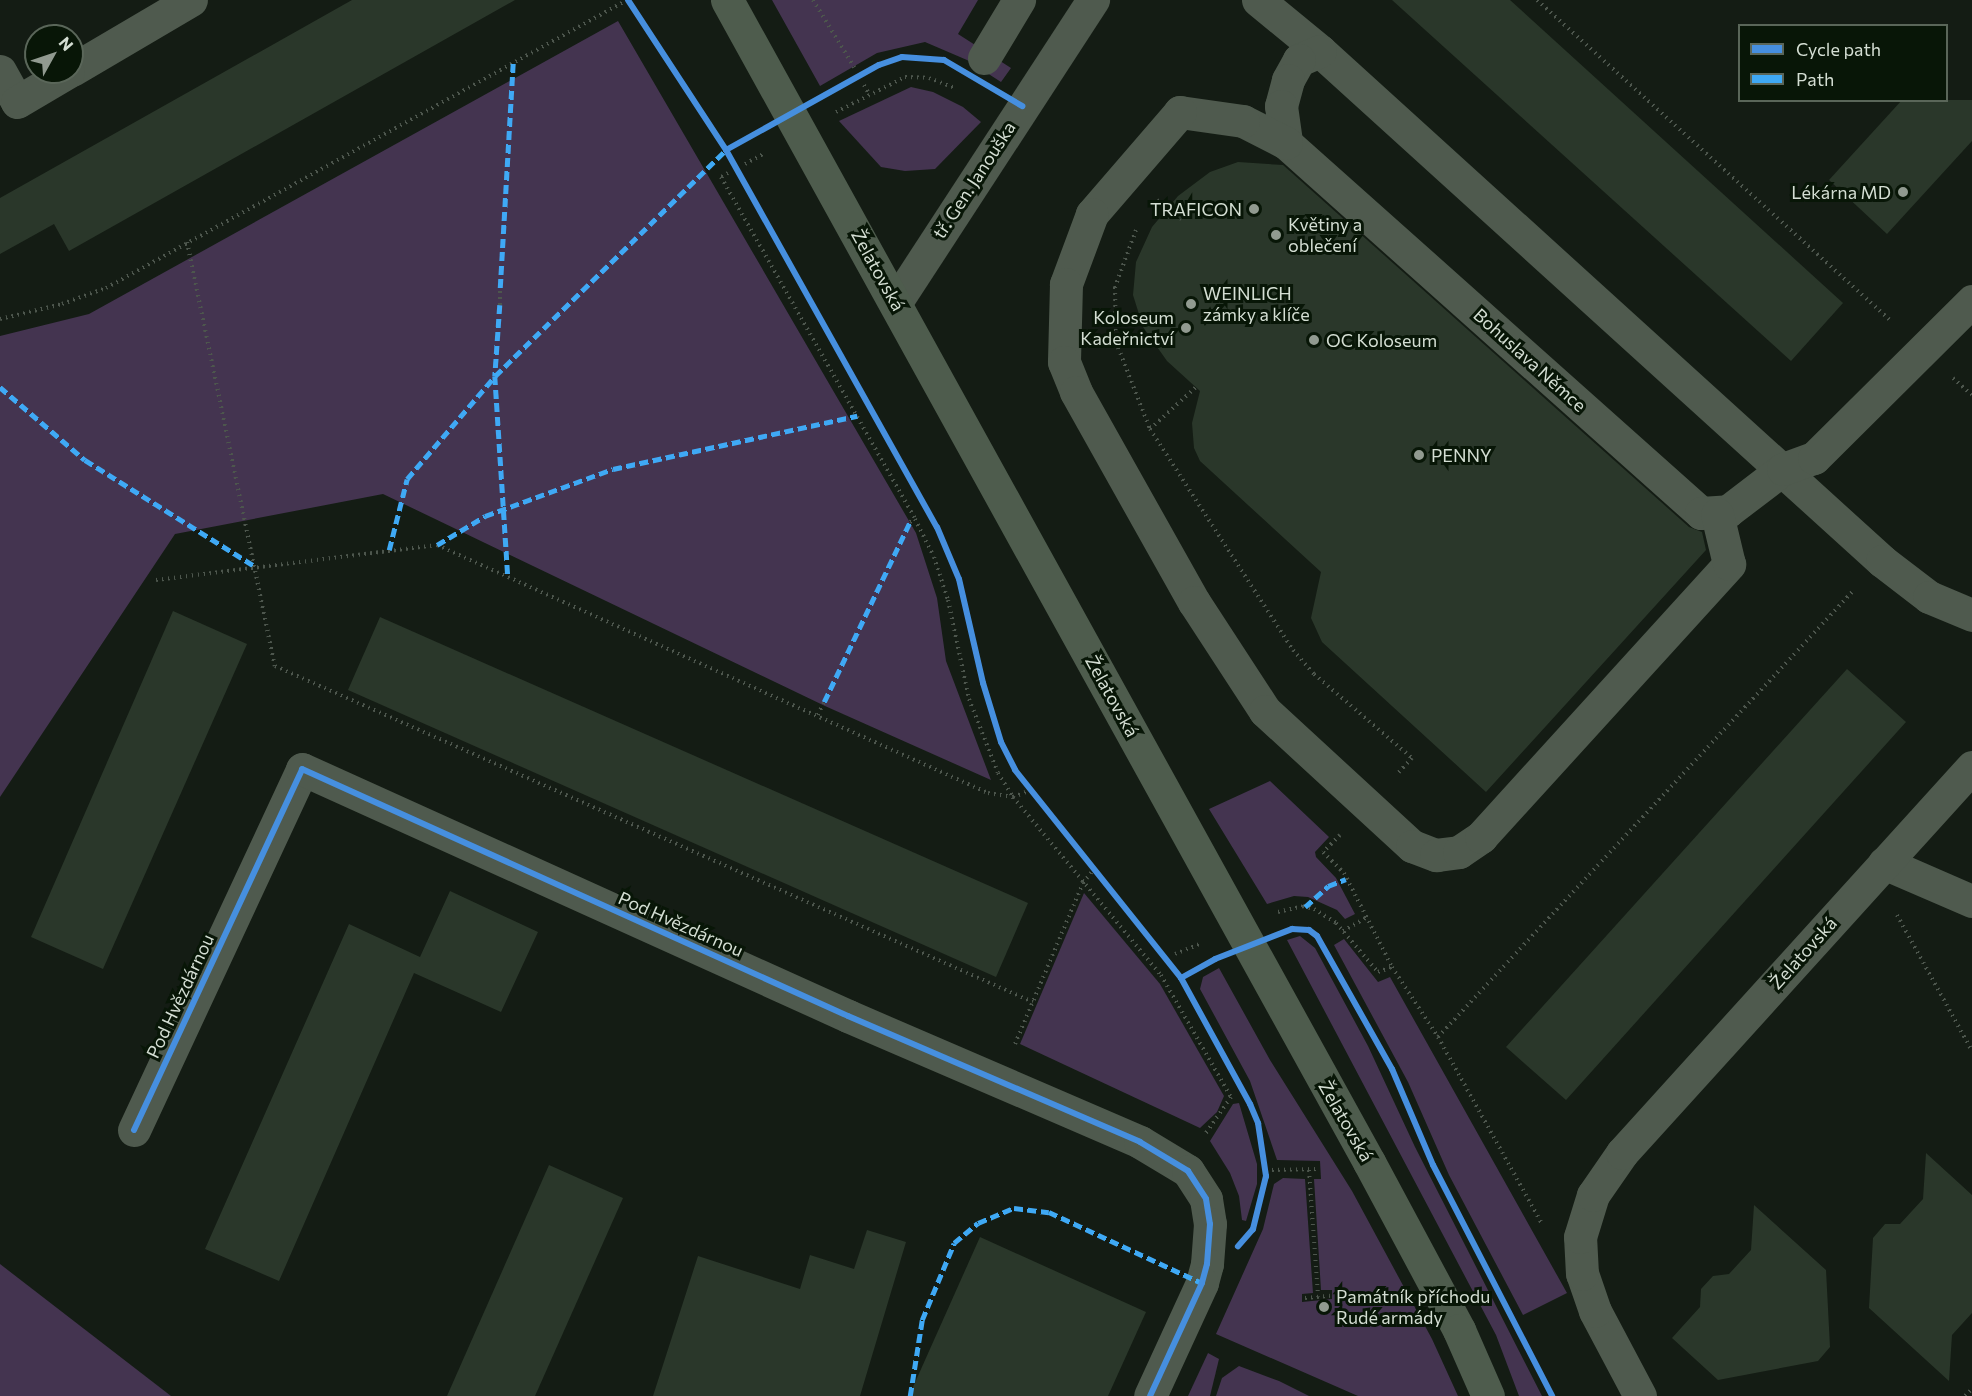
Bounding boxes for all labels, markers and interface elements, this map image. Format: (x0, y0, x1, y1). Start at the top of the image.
north arrow (24, 24, 84, 84)
legend (1738, 24, 1948, 102)
text: N (56, 33, 78, 54)
text: Cycle path (1796, 38, 1881, 60)
text: Path (1796, 68, 1834, 90)
street label: tř. Gen. Janouška (928, 117, 1020, 243)
place label: Lékárna MD (1791, 181, 1891, 203)
marker: Lékárna MD (1896, 185, 1910, 199)
place label: TRAFICON (1150, 198, 1242, 220)
marker: TRAFICON (1247, 202, 1261, 216)
place label: Květiny a oblečení (1288, 214, 1362, 256)
street label: Želatovská (847, 226, 909, 314)
marker: Květiny a oblečení (1269, 228, 1283, 242)
place label: WEINLICH zámky a klíče (1203, 283, 1310, 326)
marker: WEINLICH zámky a klíče (1184, 297, 1198, 311)
street label: Bohuslava Němce (1469, 304, 1591, 416)
place label: Koloseum Kadeřnictví (1080, 307, 1174, 350)
marker: Koloseum Kadeřnictví (1179, 321, 1193, 335)
place label: OC Koloseum (1326, 329, 1437, 351)
marker: OC Koloseum (1307, 333, 1321, 347)
place label: PENNY (1431, 444, 1492, 466)
marker: PENNY (1412, 448, 1426, 462)
street label: Želatovská (1081, 652, 1143, 740)
street label: Pod Hvězdárnou (615, 887, 747, 961)
street label: Želatovská (1765, 912, 1841, 994)
street label: Pod Hvězdárnou (142, 931, 218, 1061)
street label: Želatovská (1314, 1077, 1378, 1165)
place label: Památník příchodu Rudé armády (1336, 1286, 1490, 1328)
marker: Památník příchodu Rudé armády (1317, 1300, 1331, 1314)

